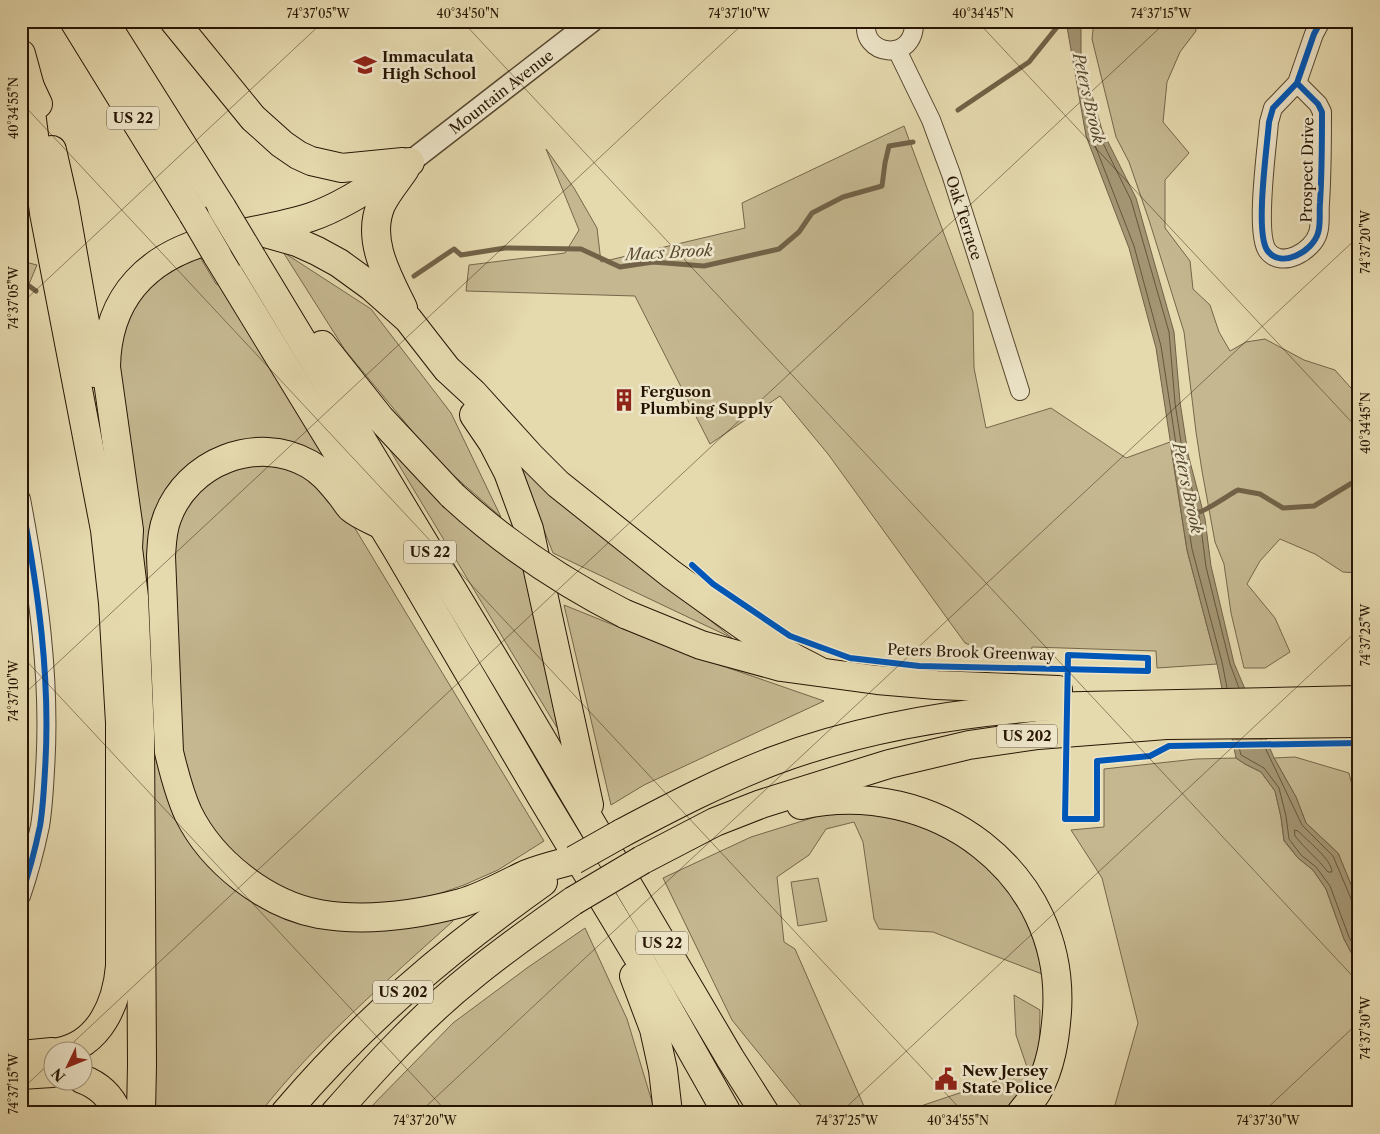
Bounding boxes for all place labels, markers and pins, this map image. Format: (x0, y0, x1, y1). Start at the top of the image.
place label: Immaculata High School (382, 47, 476, 83)
school or university icon: Immaculata High School (352, 52, 378, 78)
place label: Ferguson Plumbing Supply (640, 382, 773, 418)
building icon: Ferguson Plumbing Supply (611, 387, 637, 413)
place label: New Jersey State Police (962, 1061, 1052, 1097)
public building icon: New Jersey State Police (933, 1066, 959, 1092)

